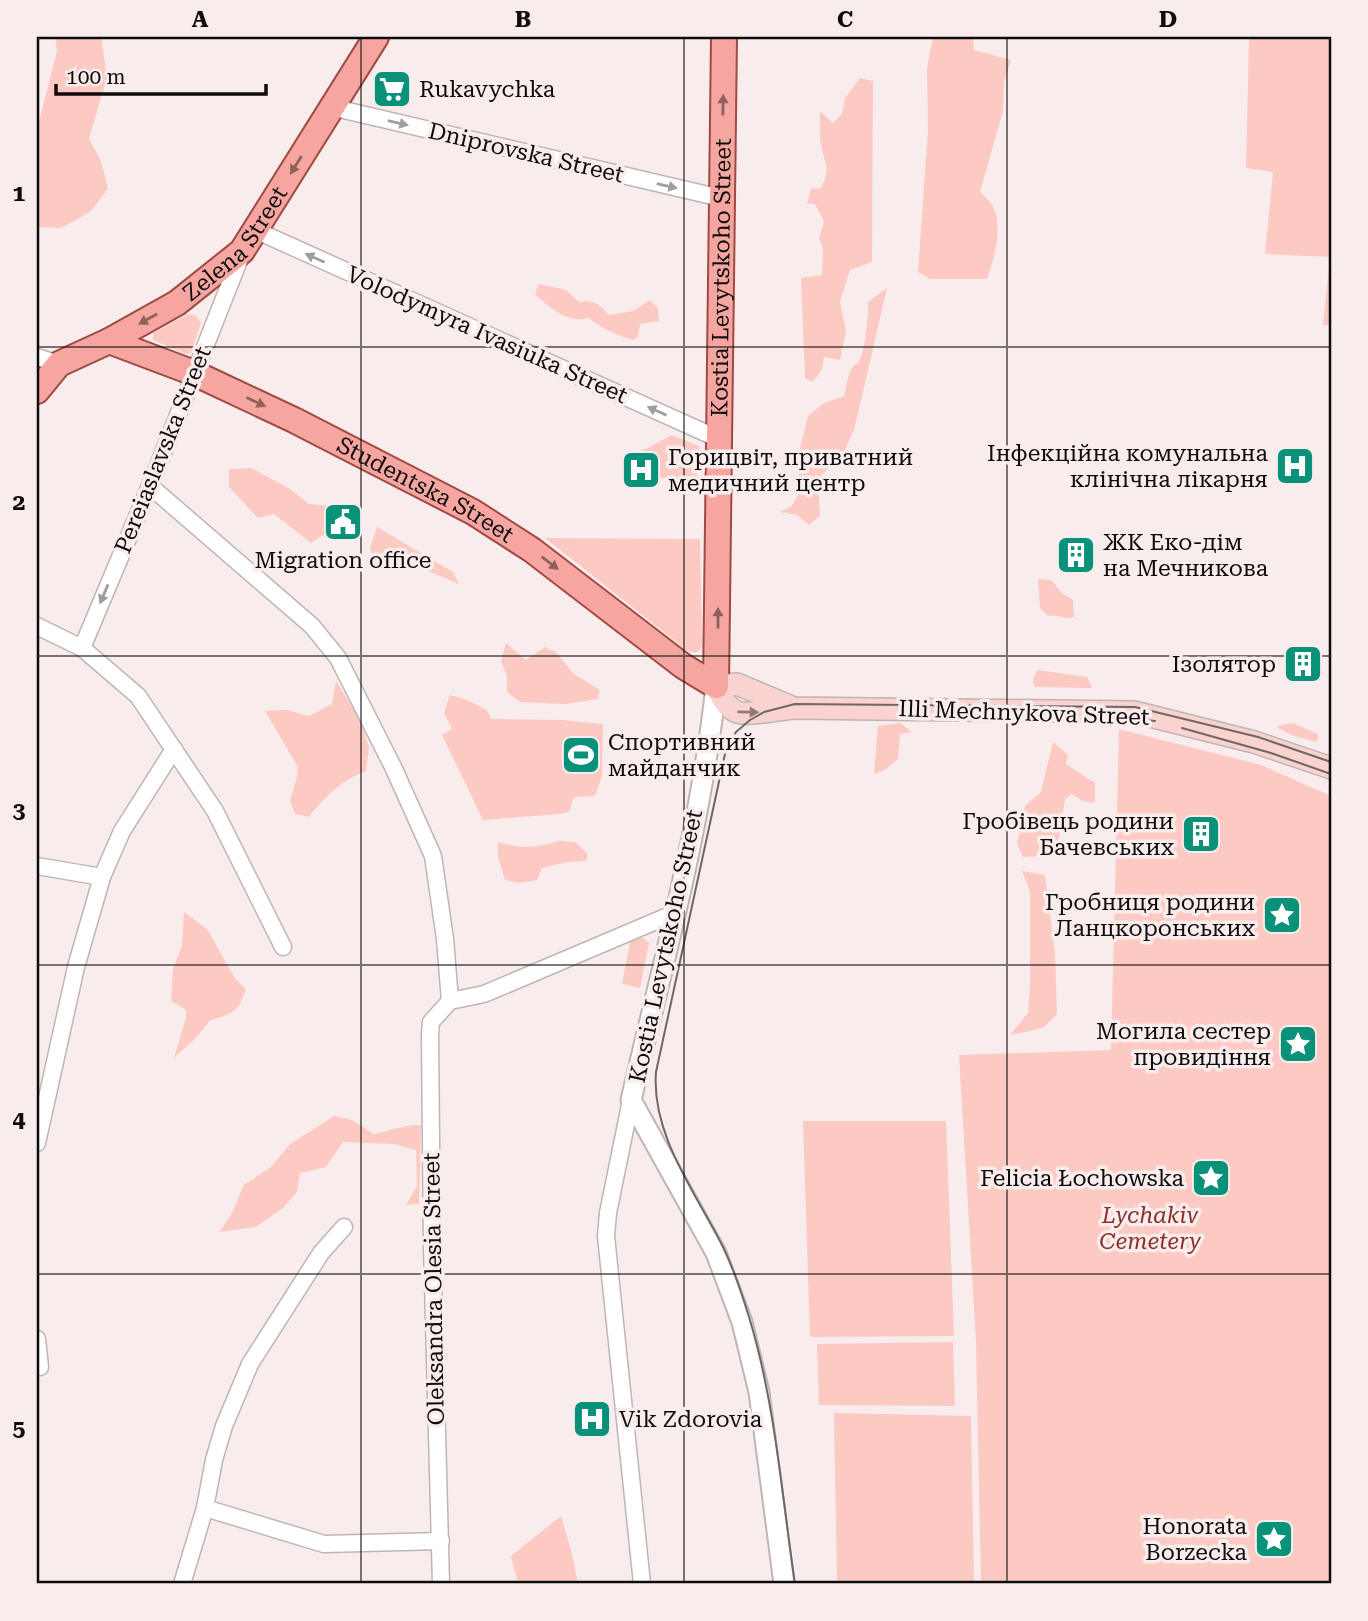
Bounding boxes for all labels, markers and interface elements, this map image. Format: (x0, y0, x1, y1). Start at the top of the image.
text: A (192, 6, 209, 33)
text: B (515, 6, 531, 33)
text: C (837, 6, 853, 33)
text: D (1159, 6, 1177, 33)
scale bar (56, 52, 266, 96)
text: 100 m (66, 65, 126, 89)
supermarket icon: Rukavychka (371, 68, 413, 110)
place label: Rukavychka (419, 76, 556, 103)
one-way arrow (717, 94, 728, 116)
street label: Dniprovska Street (426, 117, 627, 189)
one-way arrow (387, 118, 409, 129)
street label: Kostia Levytskoho Street (706, 138, 736, 417)
one-way arrow (289, 156, 302, 175)
text: 1 (13, 180, 26, 207)
street label: Zelena Street (177, 181, 293, 306)
one-way arrow (656, 181, 678, 192)
one-way arrow (305, 252, 326, 263)
street label: Volodymyra Ivasiuka Street (342, 261, 632, 409)
one-way arrow (138, 314, 158, 325)
street label: Pereiaslavska Street (109, 342, 217, 557)
one-way arrow (246, 396, 266, 408)
one-way arrow (647, 405, 667, 417)
street label: Studentska Street (332, 431, 519, 548)
place label: Інфекційна комунальна клінічна лікарня (987, 440, 1269, 493)
place label: Горицвіт, приватний медичний центр (668, 444, 913, 497)
hospital icon: Інфекційна комунальна клінічна лікарня (1274, 445, 1316, 487)
hospital icon: Горицвіт, приватний медичний центр (620, 449, 662, 491)
text: 2 (13, 489, 25, 516)
public building icon: Migration office (322, 501, 364, 543)
place label: ЖК Еко-дім на Мечникова (1103, 529, 1269, 582)
building icon: ЖК Еко-дім на Мечникова (1055, 534, 1097, 576)
place label: Migration office (255, 547, 431, 574)
one-way arrow (540, 556, 558, 571)
one-way arrow (99, 584, 110, 605)
one-way arrow (712, 606, 724, 628)
building icon: Ізолятор (1282, 643, 1324, 685)
place label: Ізолятор (1172, 651, 1276, 678)
street label: Illi Mechnykova Street (898, 695, 1150, 731)
one-way arrow (738, 706, 760, 718)
place label: Спортивний майданчик (608, 729, 756, 782)
sports icon: Спортивний майданчик (560, 734, 602, 776)
text: 3 (13, 797, 26, 824)
street label: Kostia Levytskoho Street (624, 806, 708, 1085)
place label: Гробівець родини Бачевських (962, 808, 1175, 861)
building icon: Гробівець родини Бачевських (1180, 813, 1222, 855)
place label: Гробниця родини Ланцкоронських (1045, 889, 1256, 942)
place icon: Гробниця родини Ланцкоронських (1261, 894, 1303, 936)
place label: Могила сестер провидіння (1096, 1018, 1271, 1071)
place icon: Могила сестер провидіння (1277, 1023, 1319, 1065)
text: 4 (13, 1106, 26, 1133)
street label: Oleksandra Olesia Street (418, 1152, 450, 1426)
place icon: Felicia Łochowska (1190, 1157, 1232, 1199)
place label: Felicia Łochowska (980, 1165, 1185, 1192)
park label: Lychakiv Cemetery (1099, 1202, 1202, 1255)
hospital icon: Vik Zdorovia (571, 1398, 613, 1440)
place label: Vik Zdorovia (619, 1406, 763, 1433)
text: 5 (13, 1415, 26, 1442)
place label: Honorata Borzecka (1143, 1513, 1248, 1566)
place icon: Honorata Borzecka (1253, 1518, 1295, 1560)

